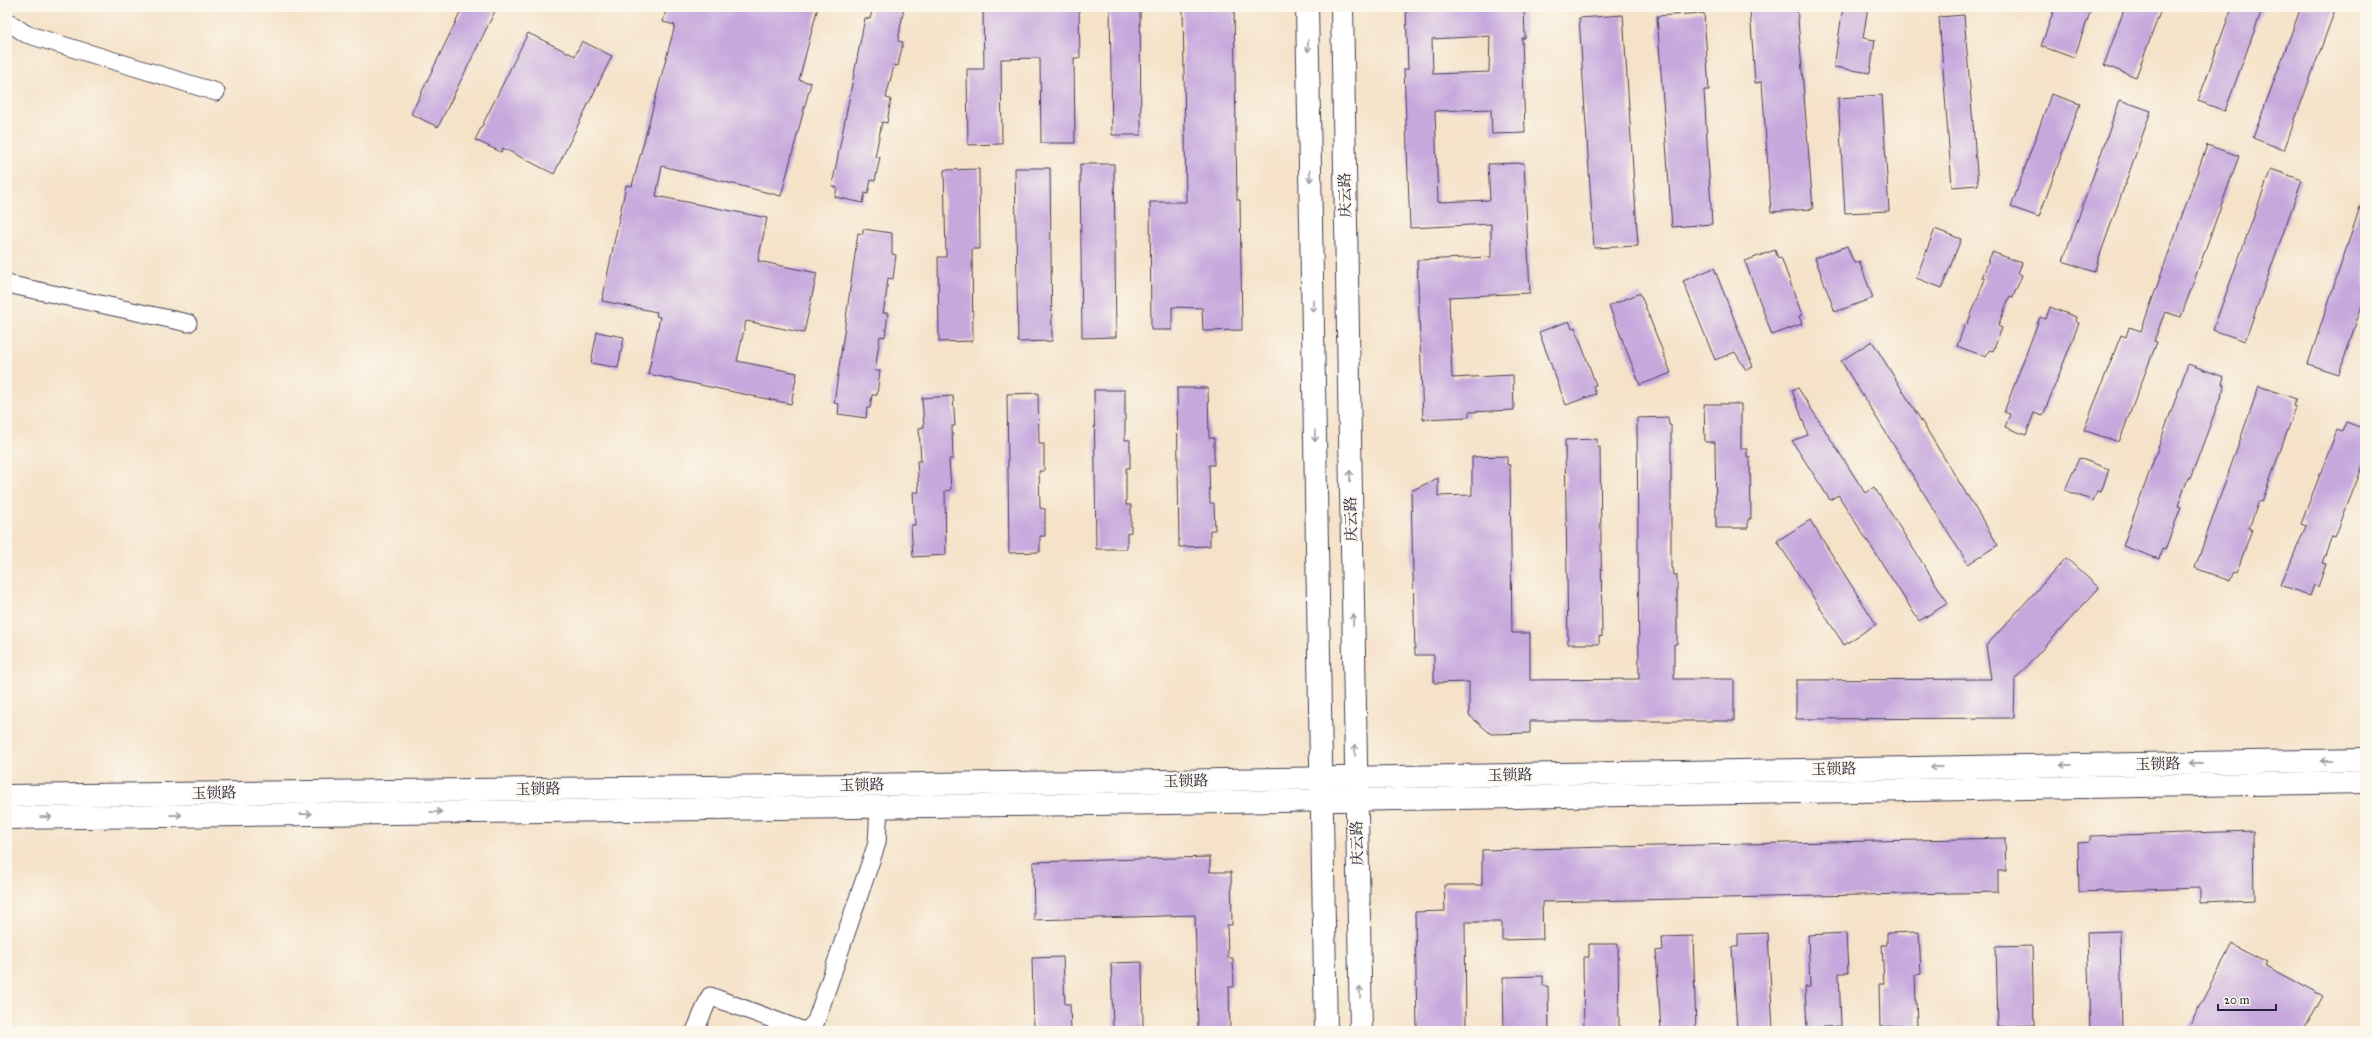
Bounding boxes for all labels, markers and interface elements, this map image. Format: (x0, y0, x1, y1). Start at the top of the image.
one-way arrow (1304, 39, 1312, 52)
one-way arrow (1306, 169, 1314, 182)
street label: 庆云路 (1336, 172, 1354, 218)
one-way arrow (1309, 299, 1316, 312)
one-way arrow (1311, 429, 1319, 442)
one-way arrow (1347, 470, 1354, 483)
street label: 庆云路 (1342, 496, 1360, 542)
one-way arrow (1349, 614, 1357, 627)
one-way arrow (1352, 744, 1359, 757)
street label: 玉锁路 (2135, 755, 2181, 773)
one-way arrow (2320, 757, 2333, 764)
one-way arrow (2190, 759, 2203, 767)
street label: 玉锁路 (1811, 760, 1857, 778)
one-way arrow (2060, 761, 2073, 769)
one-way arrow (1930, 763, 1943, 771)
street label: 玉锁路 (1487, 766, 1533, 784)
street label: 玉锁路 (1163, 772, 1209, 790)
street label: 玉锁路 (839, 776, 885, 794)
street label: 玉锁路 (515, 780, 561, 798)
street label: 玉锁路 (191, 784, 237, 802)
one-way arrow (429, 808, 442, 816)
one-way arrow (299, 810, 312, 818)
one-way arrow (169, 812, 182, 819)
one-way arrow (39, 813, 52, 821)
street label: 庆云路 (1348, 820, 1366, 866)
one-way arrow (1356, 986, 1364, 999)
scale bar (2218, 986, 2276, 1012)
text: 20 m (2224, 993, 2250, 1007)

